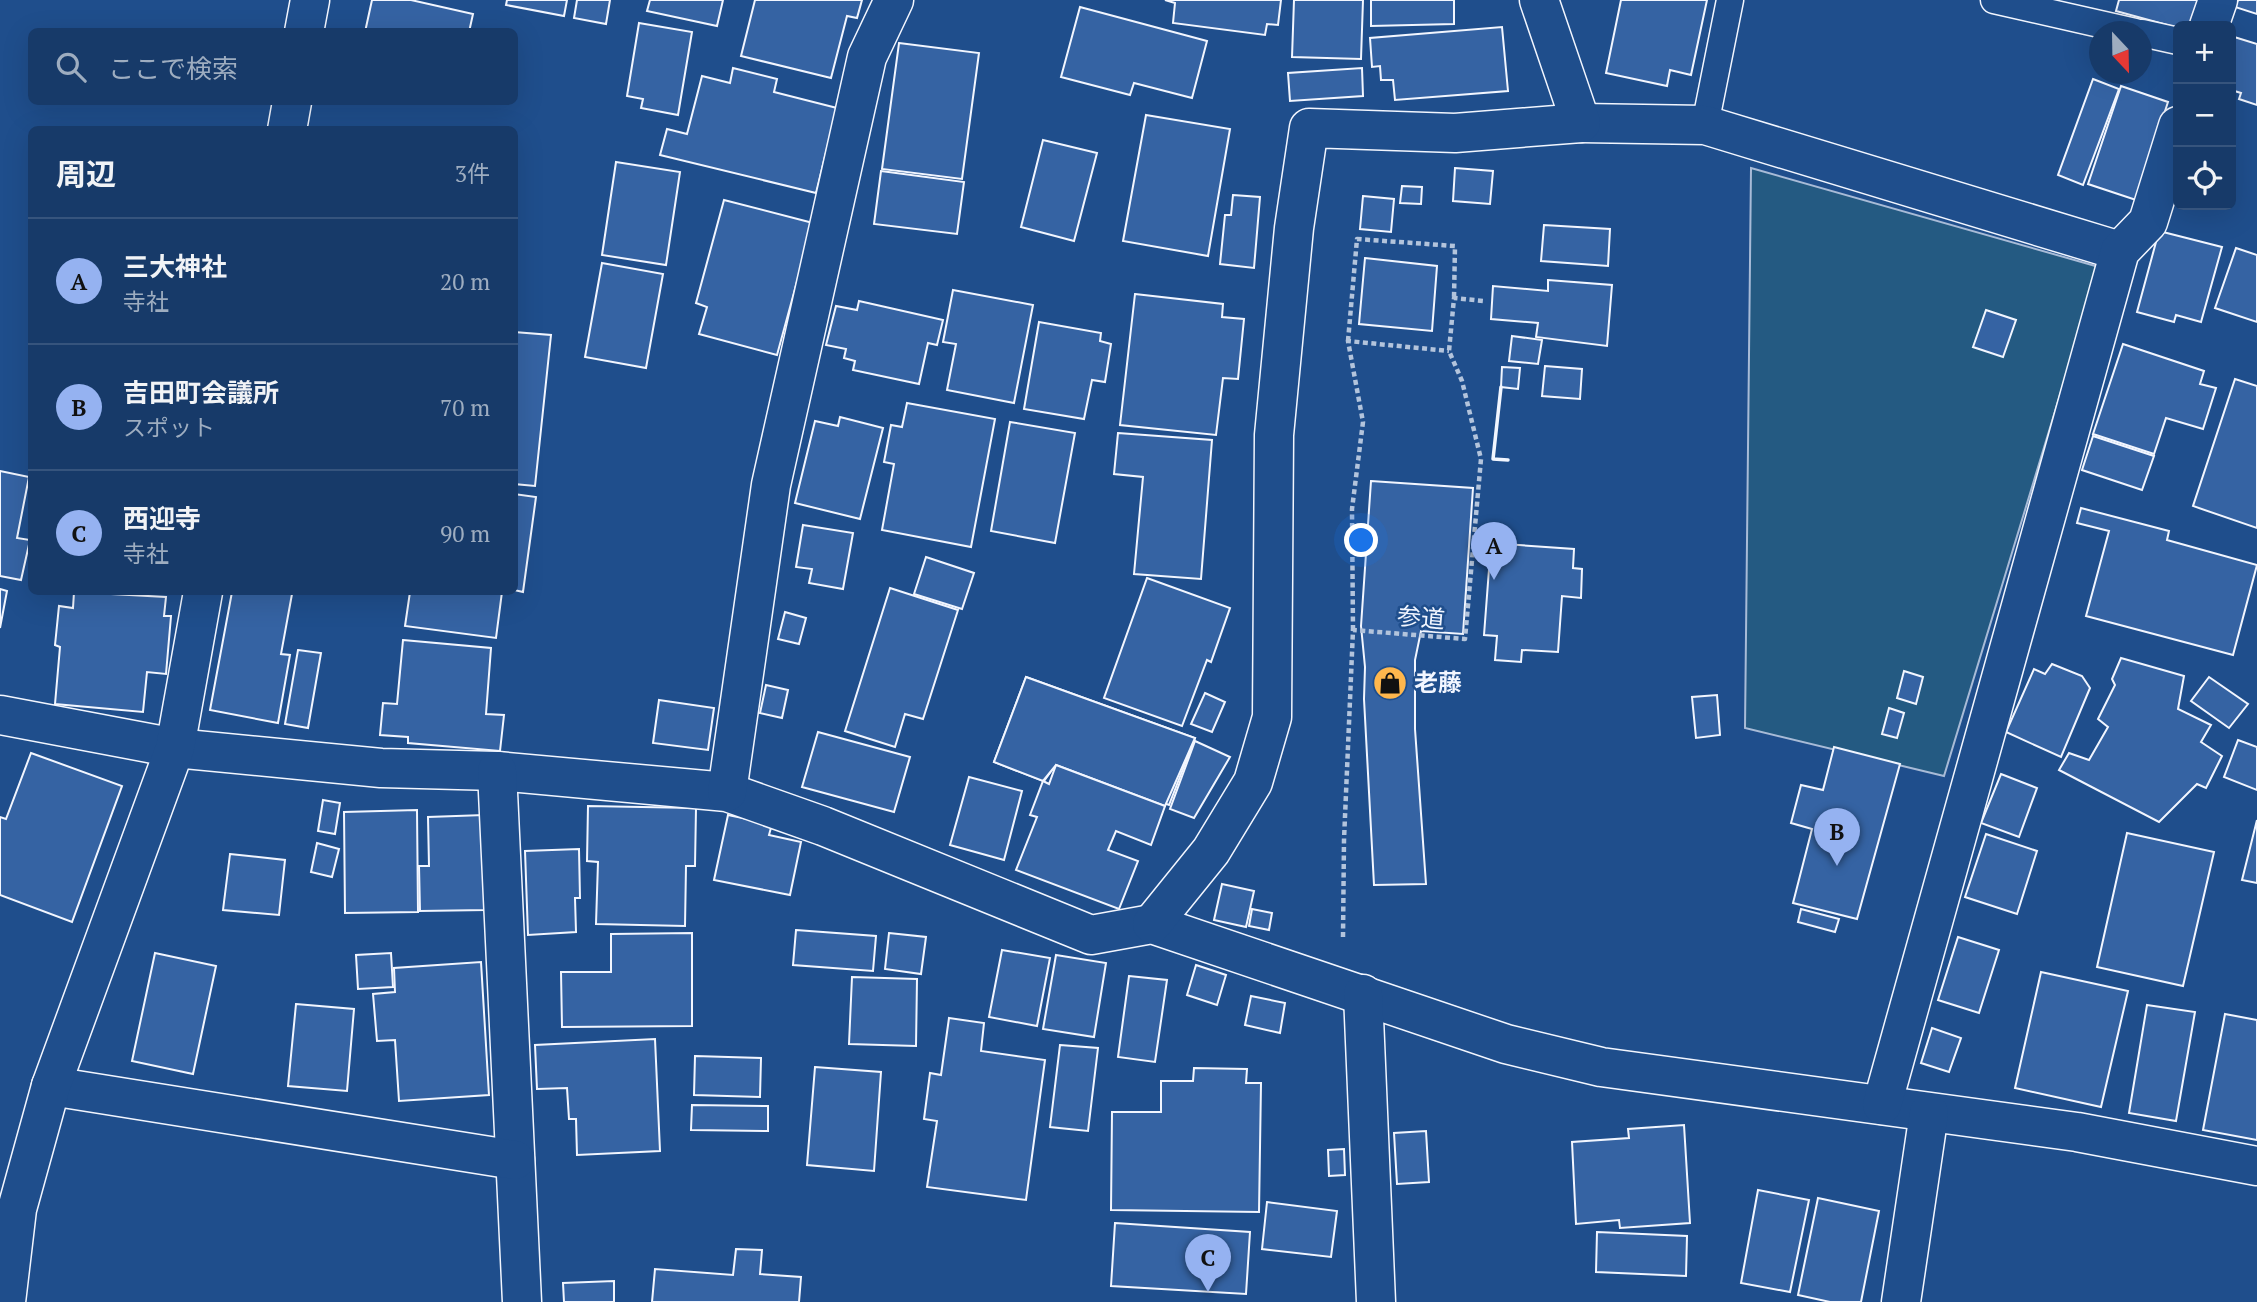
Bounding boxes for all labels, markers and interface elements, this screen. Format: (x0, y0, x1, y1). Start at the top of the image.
north arrow (2089, 21, 2152, 84)
map controls (2173, 21, 2236, 210)
button: + (2173, 21, 2236, 84)
search box (28, 28, 518, 105)
icon: search (52, 48, 90, 86)
text: ここで検索 (108, 51, 238, 85)
button: − (2173, 84, 2236, 147)
button: locate (2173, 147, 2236, 210)
text: 周辺 (56, 154, 116, 194)
text: 3件 (455, 158, 490, 189)
text: 三大神社 (123, 249, 227, 283)
text: A (71, 266, 87, 297)
text: 20 m (440, 266, 490, 297)
text: 寺社 (123, 286, 169, 317)
text: 吉田町会議所 (123, 375, 279, 409)
text: B (72, 392, 86, 423)
text: 70 m (440, 392, 490, 423)
text: スポット (123, 412, 215, 443)
text: 西迎寺 (123, 501, 201, 535)
text: C (72, 518, 87, 549)
text: 90 m (440, 518, 490, 549)
pin: A (1471, 522, 1517, 580)
your location (1344, 523, 1378, 557)
text: 寺社 (123, 538, 169, 569)
street label: 参道 (1396, 599, 1446, 635)
shop icon: 老藤 (1371, 664, 1409, 702)
place label: 老藤 (1414, 666, 1462, 698)
pin: B (1814, 808, 1860, 866)
pin: C (1185, 1234, 1231, 1292)

